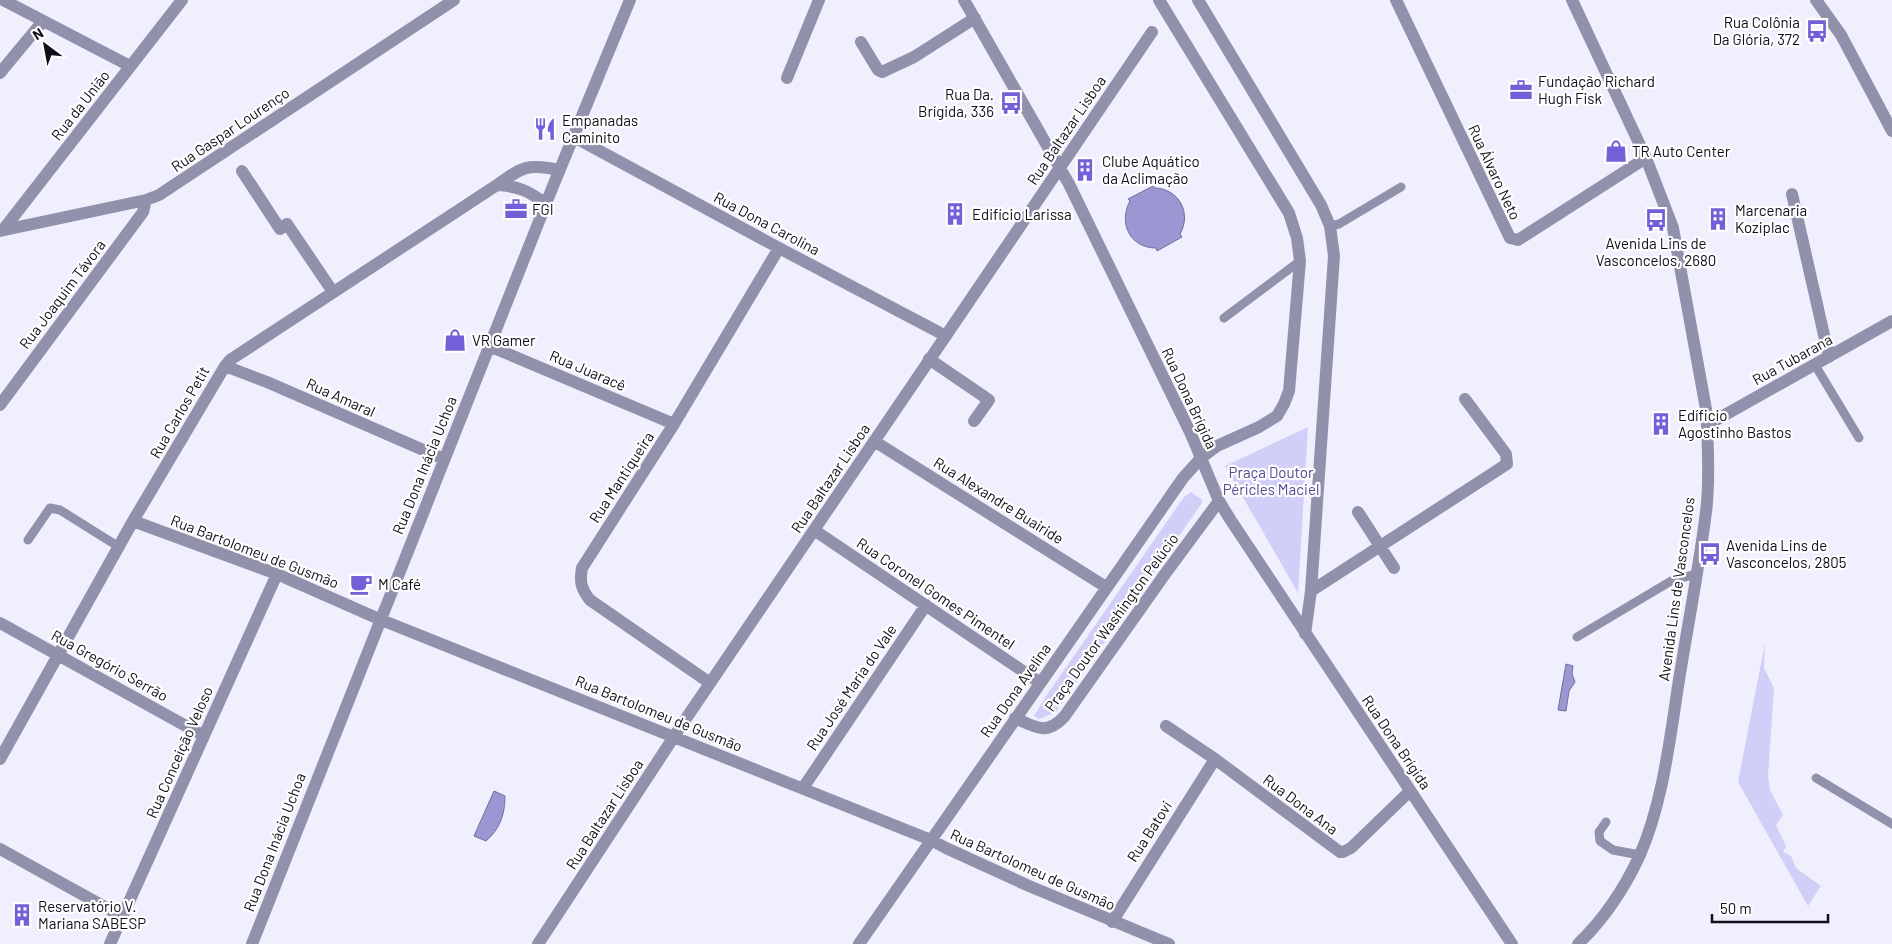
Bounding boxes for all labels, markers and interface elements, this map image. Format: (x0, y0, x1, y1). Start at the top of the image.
place label: Rua Colônia Da Glória, 372 (1713, 13, 1800, 48)
bus stop icon: Rua Colônia Da Glória, 372 (1804, 18, 1830, 44)
north arrow (20, 20, 70, 70)
text: N (29, 24, 46, 43)
street label: Rua da União (47, 66, 113, 144)
street label: Rua Baltazar Lisboa (1023, 72, 1109, 188)
place label: Fundação Richard Hugh Fisk (1538, 72, 1655, 107)
office icon: Fundação Richard Hugh Fisk (1508, 77, 1534, 103)
street label: Rua Gaspar Lourenço (168, 83, 292, 175)
place label: Rua Da. Brígida, 336 (918, 85, 994, 120)
bus stop icon: Rua Da. Brígida, 336 (998, 90, 1024, 116)
place label: Empanadas Caminito (562, 111, 638, 146)
restaurant icon: Empanadas Caminito (532, 116, 558, 142)
street label: Rua Álvaro Neto (1465, 121, 1525, 223)
shop icon: TR Auto Center (1603, 138, 1629, 164)
place label: TR Auto Center (1632, 142, 1731, 160)
place label: Clube Aquático da Aclimação (1102, 152, 1200, 187)
building icon: Clube Aquático da Aclimação (1072, 157, 1098, 183)
street label: Rua Dona Carolina (711, 188, 823, 258)
office icon: FGI (503, 196, 529, 222)
place label: FGI (532, 200, 554, 218)
building icon: Edifício Larissa (942, 201, 968, 227)
place label: Marcenaria Koziplac (1735, 201, 1807, 236)
place label: Edifício Larissa (972, 205, 1072, 223)
building icon: Marcenaria Koziplac (1705, 206, 1731, 232)
bus stop icon: Avenida Lins de Vasconcelos, 2680 (1643, 207, 1669, 233)
place label: Avenida Lins de Vasconcelos, 2680 (1596, 234, 1716, 269)
street label: Rua Joaquim Távora (15, 236, 109, 352)
shop icon: VR Gamer (442, 327, 468, 353)
street label: Rua Tubarana (1749, 330, 1835, 388)
place label: VR Gamer (472, 331, 536, 349)
street label: Rua Dona Brígida (1159, 344, 1221, 452)
street label: Rua Juaracê (547, 346, 629, 394)
street label: Rua Carlos Petit (145, 363, 213, 461)
street label: Rua Amaral (304, 374, 378, 420)
street label: Rua Dona Inácia Uchoa (388, 393, 460, 537)
place label: Edíficio Agostinho Bastos (1678, 406, 1792, 441)
building icon: Edíficio Agostinho Bastos (1648, 411, 1674, 437)
street label: Rua Baltazar Lisboa (787, 420, 873, 536)
street label: Rua Mantiqueira (585, 428, 657, 526)
street label: Rua Alexandre Buairide (931, 453, 1067, 547)
park label: Praça Doutor Péricles Maciel (1223, 463, 1319, 498)
street label: Avenida Lins de Vasconcelos (1654, 496, 1698, 682)
street label: Rua Bartolomeu de Gusmão (168, 511, 342, 591)
street label: Praça Doutor Washington Pelúcio (1040, 530, 1182, 714)
street label: Rua Coronel Gomes Pimentel (854, 533, 1018, 653)
place label: Avenida Lins de Vasconcelos, 2805 (1726, 536, 1847, 571)
bus stop icon: Avenida Lins de Vasconcelos, 2805 (1697, 541, 1723, 567)
cafe icon: M Café (348, 571, 374, 597)
place label: M Café (378, 575, 421, 593)
street label: Rua José Maria do Vale (802, 621, 900, 753)
street label: Rua Gregório Serrão (49, 626, 171, 704)
street label: Rua Dona Avelina (976, 640, 1054, 740)
street label: Rua Bartolomeu de Gusmão (573, 671, 745, 755)
street label: Rua Conceição Veloso (142, 683, 216, 821)
street label: Rua Dona Brígida (1359, 691, 1435, 793)
street label: Rua Baltazar Lisboa (562, 756, 646, 872)
street label: Rua Dona Inácia Uchoa (239, 770, 309, 914)
street label: Rua Dona Ana (1260, 770, 1342, 838)
street label: Rua Batovi (1123, 797, 1175, 865)
street label: Rua Bartolomeu de Gusmão (948, 824, 1118, 914)
scale bar (1712, 892, 1828, 924)
place label: Reservatório V. Mariana SABESP (38, 897, 146, 932)
text: 50 m (1720, 899, 1752, 917)
building icon: Reservatório V. Mariana SABESP (9, 902, 35, 928)

